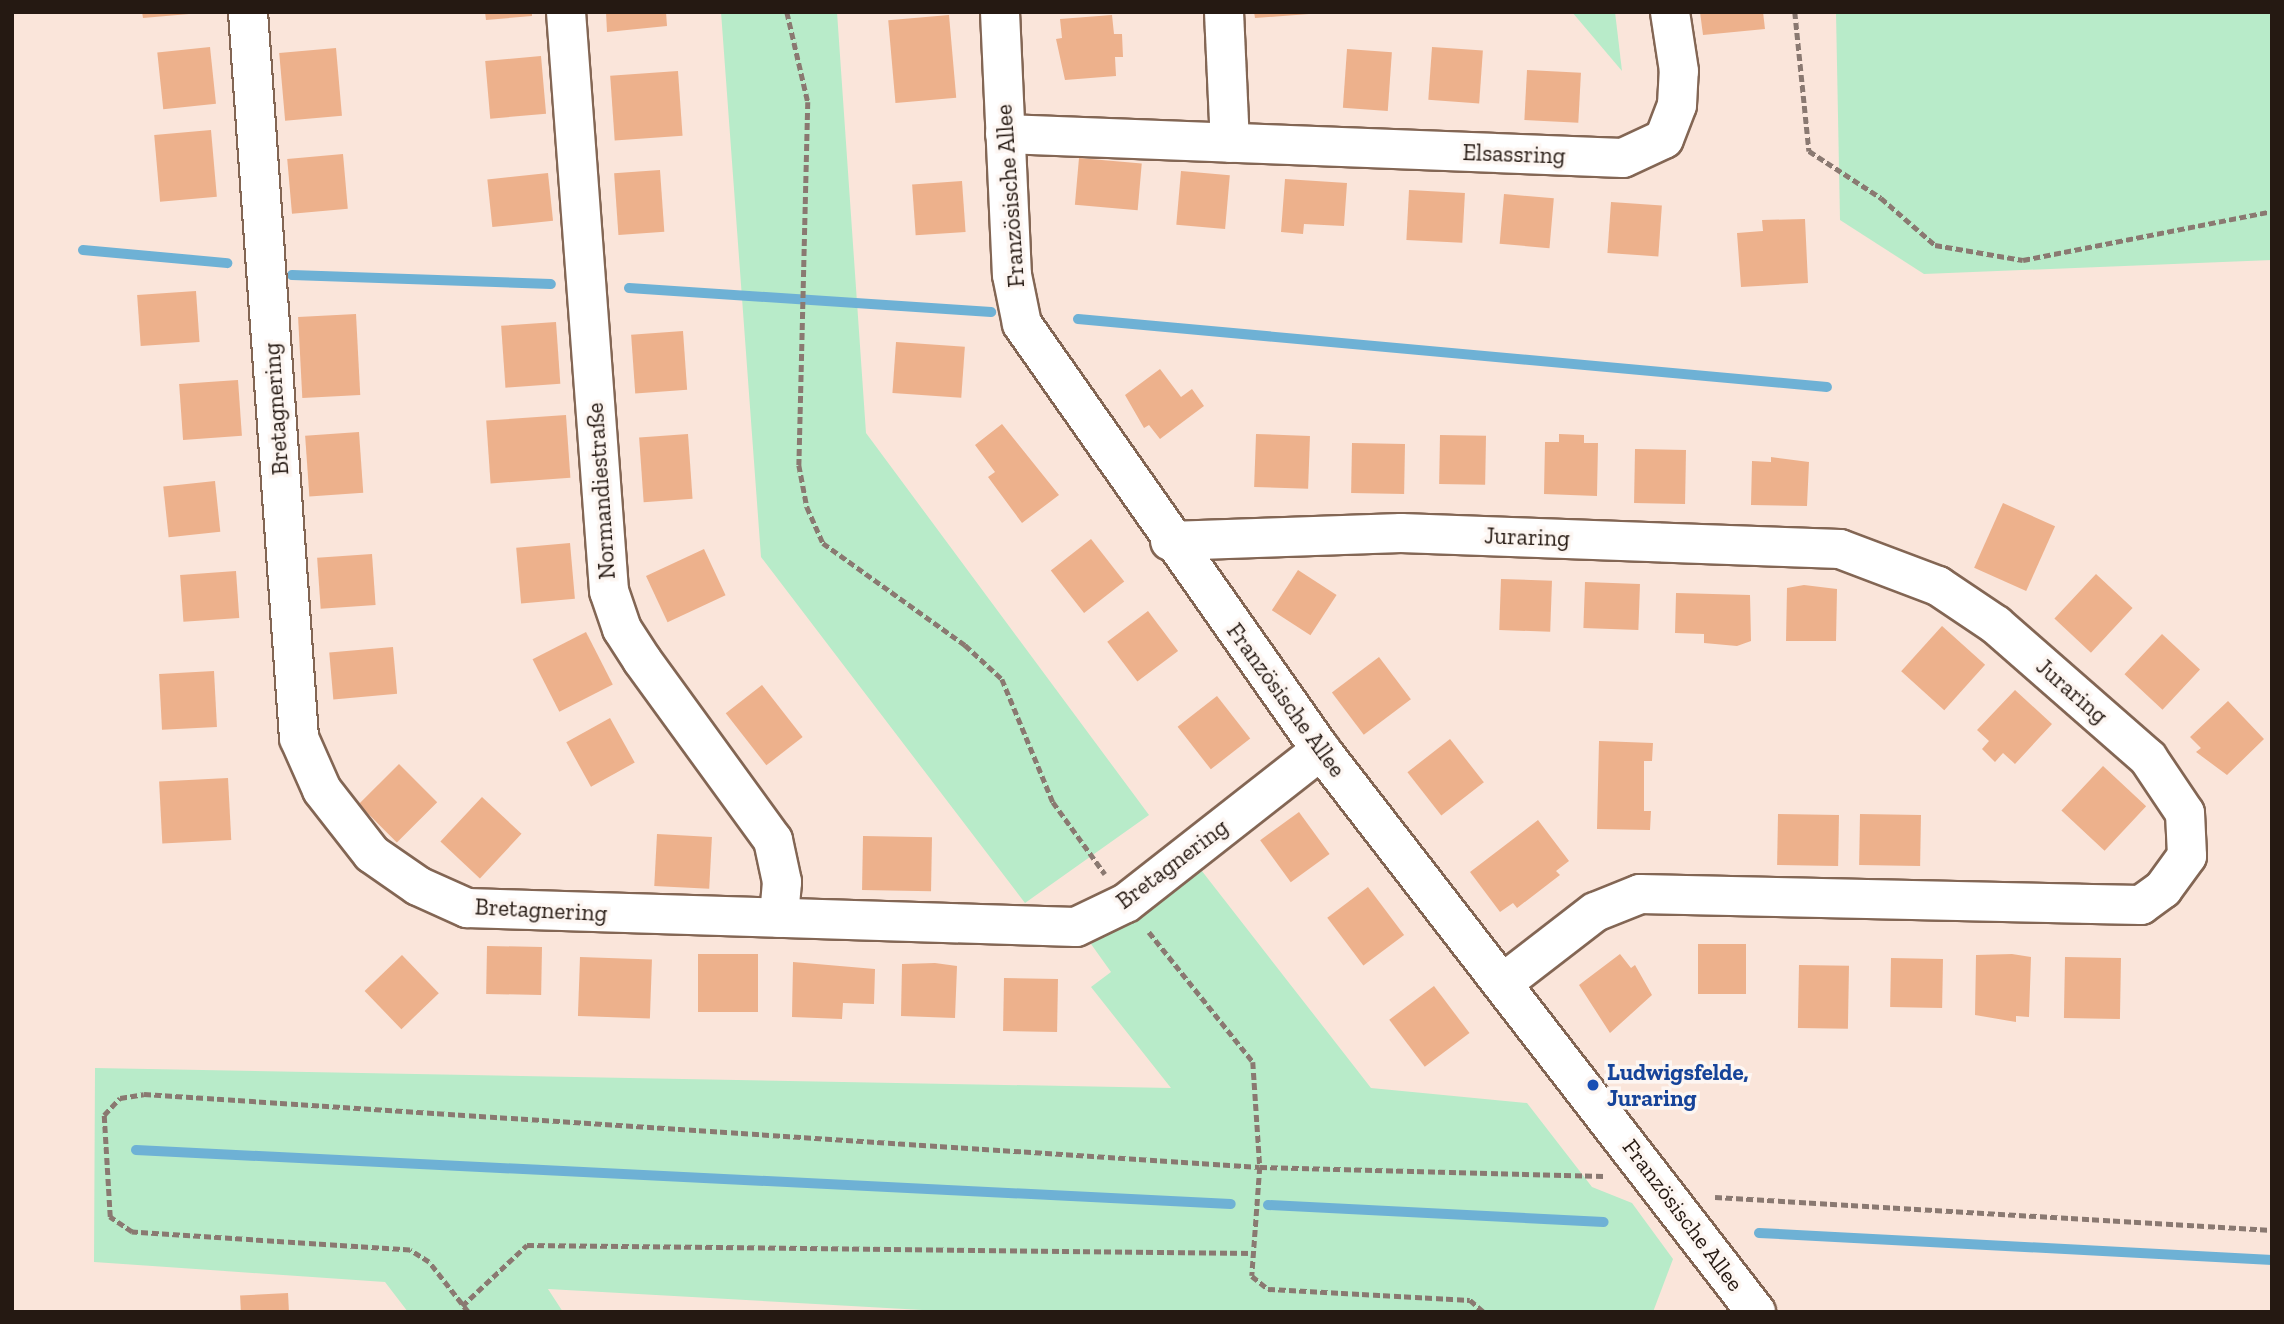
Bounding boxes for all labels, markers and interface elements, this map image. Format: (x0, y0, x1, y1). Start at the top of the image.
street label: Französische Allee (990, 103, 1030, 289)
street label: Elsassring (1462, 138, 1566, 170)
street label: Bretagnering (258, 342, 294, 476)
street label: Normandiestraße (581, 402, 621, 580)
street label: Juraring (1484, 522, 1570, 552)
street label: Französische Allee (1221, 617, 1351, 783)
street label: Juraring (2031, 653, 2113, 729)
street label: Bretagnering (1111, 813, 1233, 915)
street label: Bretagnering (474, 893, 608, 927)
place label: Ludwigsfelde, Juraring (1607, 1058, 1749, 1112)
marker: Ludwigsfelde, Juraring (1585, 1077, 1601, 1093)
street label: Französische Allee (1617, 1133, 1749, 1297)

